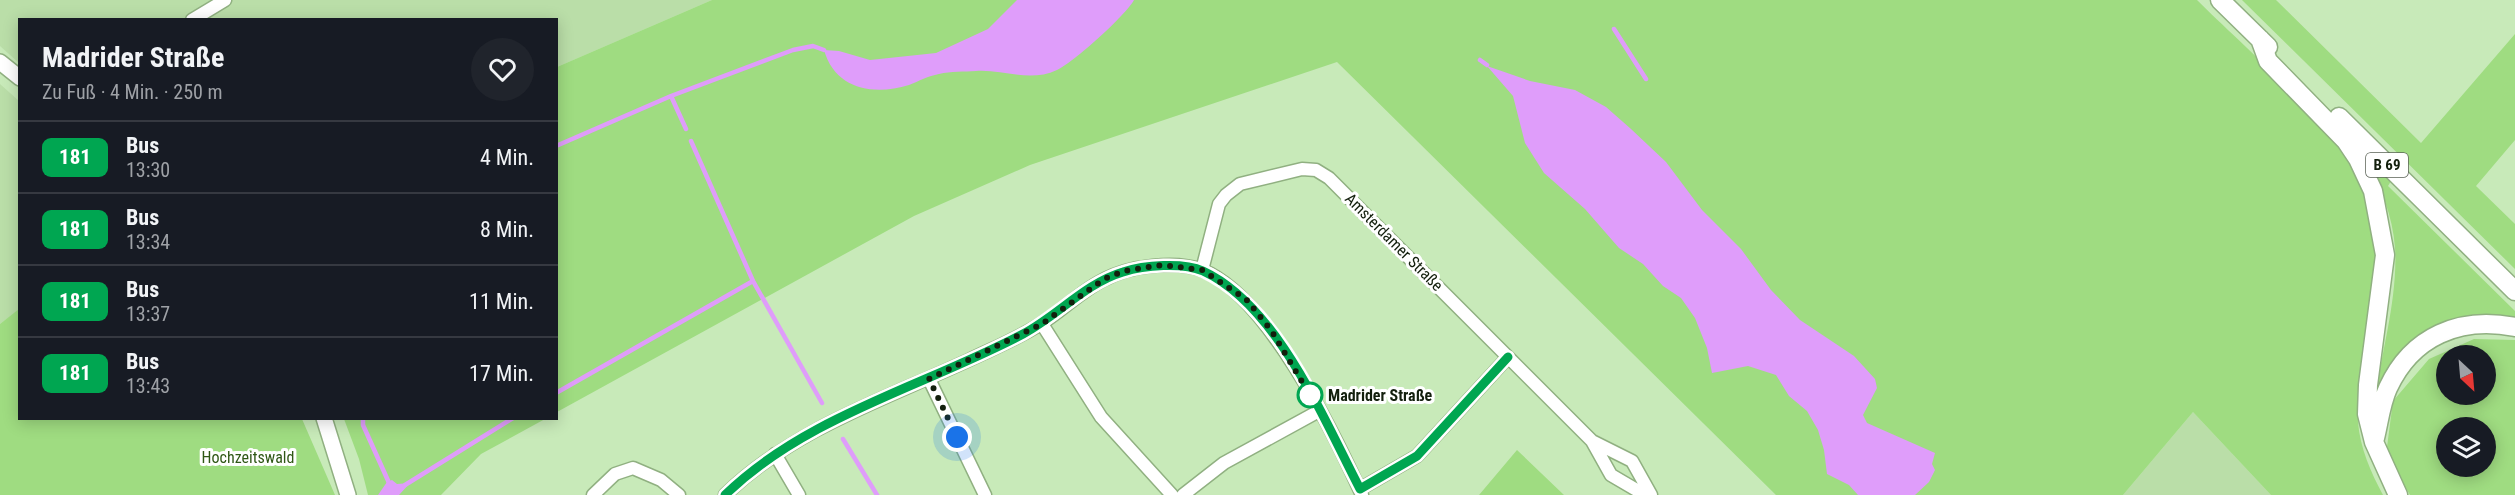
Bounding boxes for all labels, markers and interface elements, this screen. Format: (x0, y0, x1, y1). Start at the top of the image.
button: heart (471, 38, 534, 101)
text: Madrider Straße (42, 41, 224, 74)
text: Zu Fuß · 4 Min. · 250 m (42, 80, 223, 104)
text: Bus (126, 133, 159, 158)
text: 181 (59, 145, 91, 169)
text: 4 Min. (480, 145, 534, 170)
road number: B 69 (2366, 153, 2408, 177)
text: 13:30 (126, 158, 170, 182)
street label: Amsterdamer Straße (1341, 189, 1447, 295)
text: Bus (126, 205, 159, 230)
text: 181 (59, 217, 91, 241)
text: 8 Min. (480, 217, 534, 242)
text: 13:34 (126, 230, 170, 254)
text: Bus (126, 277, 159, 302)
text: 181 (59, 289, 91, 313)
text: 11 Min. (469, 289, 534, 314)
text: 13:37 (126, 302, 170, 326)
north arrow (2436, 345, 2496, 405)
map controls (2436, 345, 2496, 477)
text: Bus (126, 349, 159, 374)
text: 181 (59, 361, 91, 385)
text: 17 Min. (469, 361, 534, 386)
text: 13:43 (126, 374, 170, 398)
marker: Madrider Straße (1297, 382, 1323, 408)
place label: Madrider Straße (1328, 386, 1433, 405)
button: layers (2436, 417, 2496, 477)
your location (942, 422, 972, 452)
park label: Hochzeitswald (202, 448, 294, 467)

